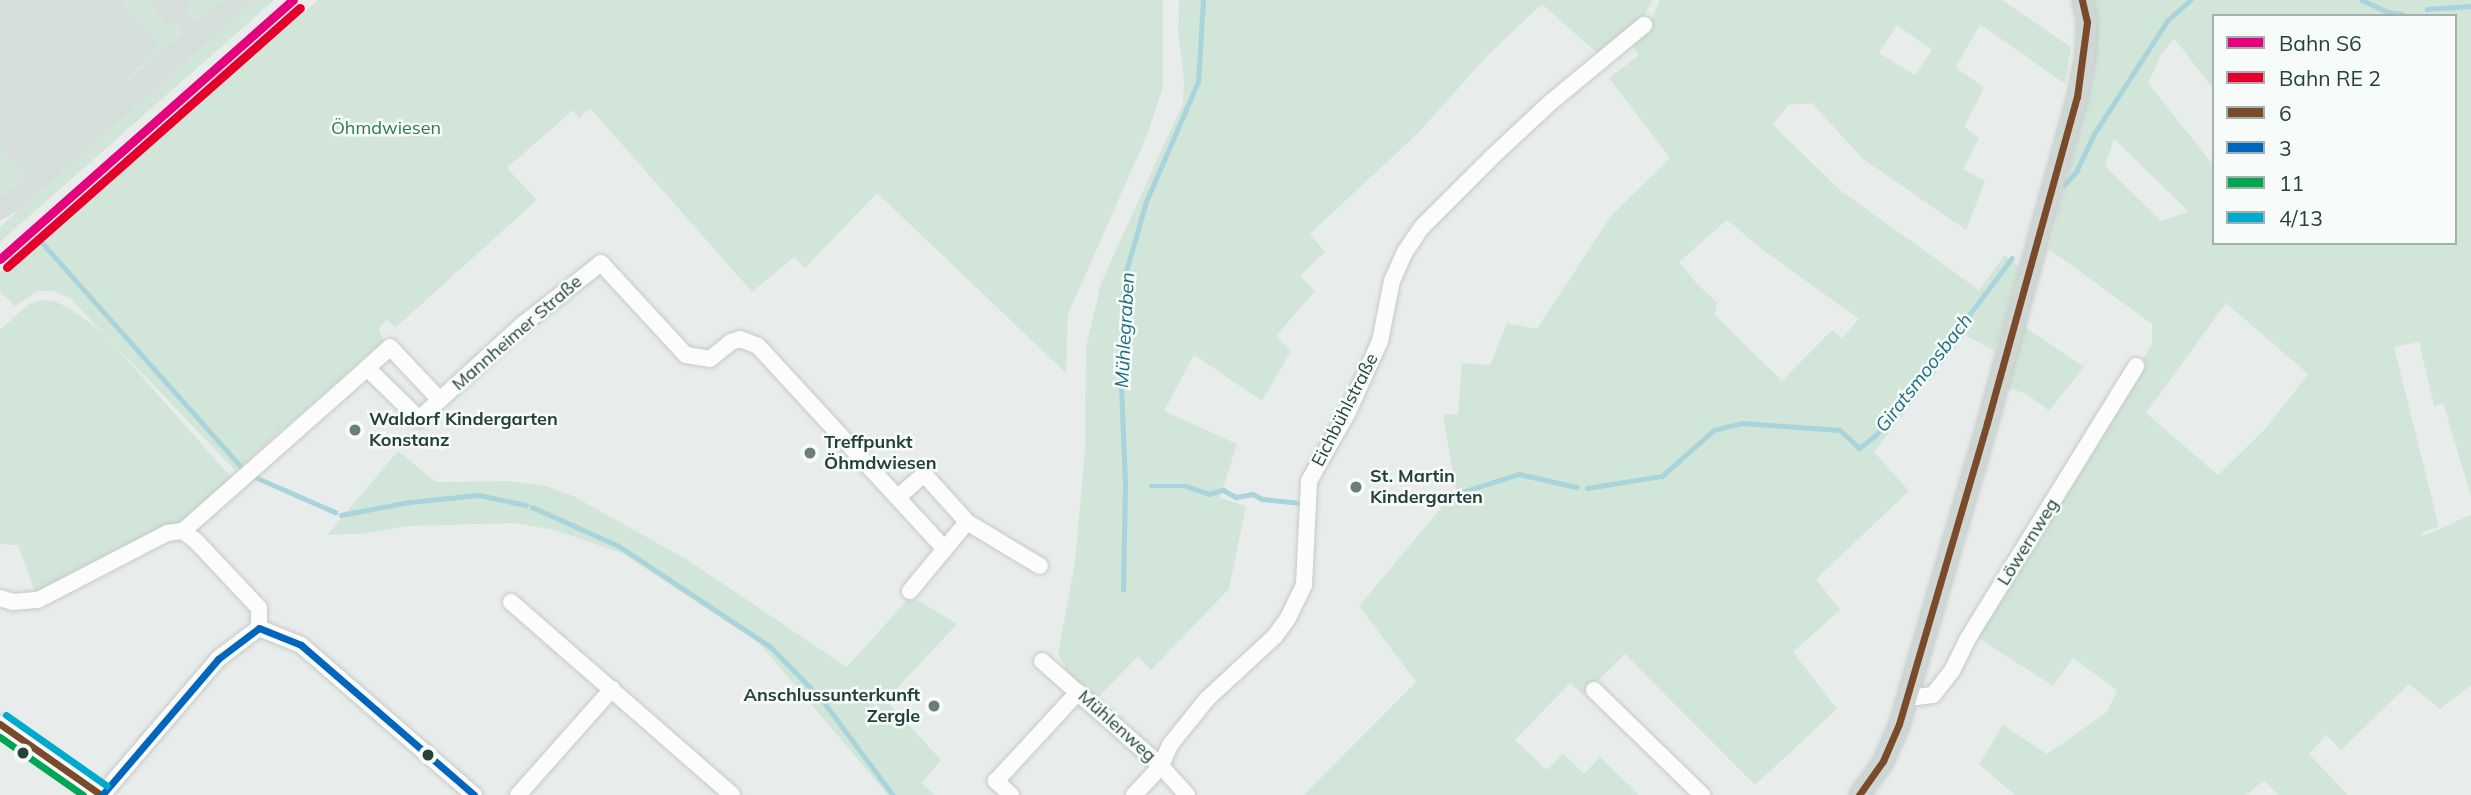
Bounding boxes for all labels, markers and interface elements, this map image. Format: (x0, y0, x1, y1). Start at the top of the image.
legend (2212, 14, 2457, 245)
text: Bahn S6 (2279, 30, 2362, 56)
text: Bahn RE 2 (2279, 65, 2381, 91)
text: 6 (2279, 100, 2292, 126)
park label: Öhmdwiesen (331, 117, 441, 139)
text: 3 (2279, 135, 2292, 161)
text: 11 (2279, 170, 2304, 196)
text: 4/13 (2279, 205, 2323, 231)
street label: Mannheimer Straße (448, 271, 586, 395)
water label: Mühlegraben (1111, 272, 1139, 388)
water label: Giratsmoosbach (1871, 309, 1977, 437)
street label: Eichbühlstraße (1307, 350, 1383, 470)
place label: Waldorf Kindergarten Konstanz (369, 409, 558, 452)
marker: Waldorf Kindergarten Konstanz (347, 422, 363, 438)
place label: Treffpunkt Öhmdwiesen (824, 432, 937, 474)
marker: Treffpunkt Öhmdwiesen (802, 445, 818, 461)
place label: St. Martin Kindergarten (1370, 466, 1483, 508)
marker: St. Martin Kindergarten (1348, 479, 1364, 495)
street label: Löwernweg (1993, 495, 2063, 589)
place label: Anschlussunterkunft Zergle (744, 685, 920, 728)
street label: Mühlenweg (1074, 685, 1160, 767)
marker: Anschlussunterkunft Zergle (926, 698, 942, 714)
unlabelled marker (16, 746, 30, 760)
unlabelled marker (421, 748, 435, 762)

